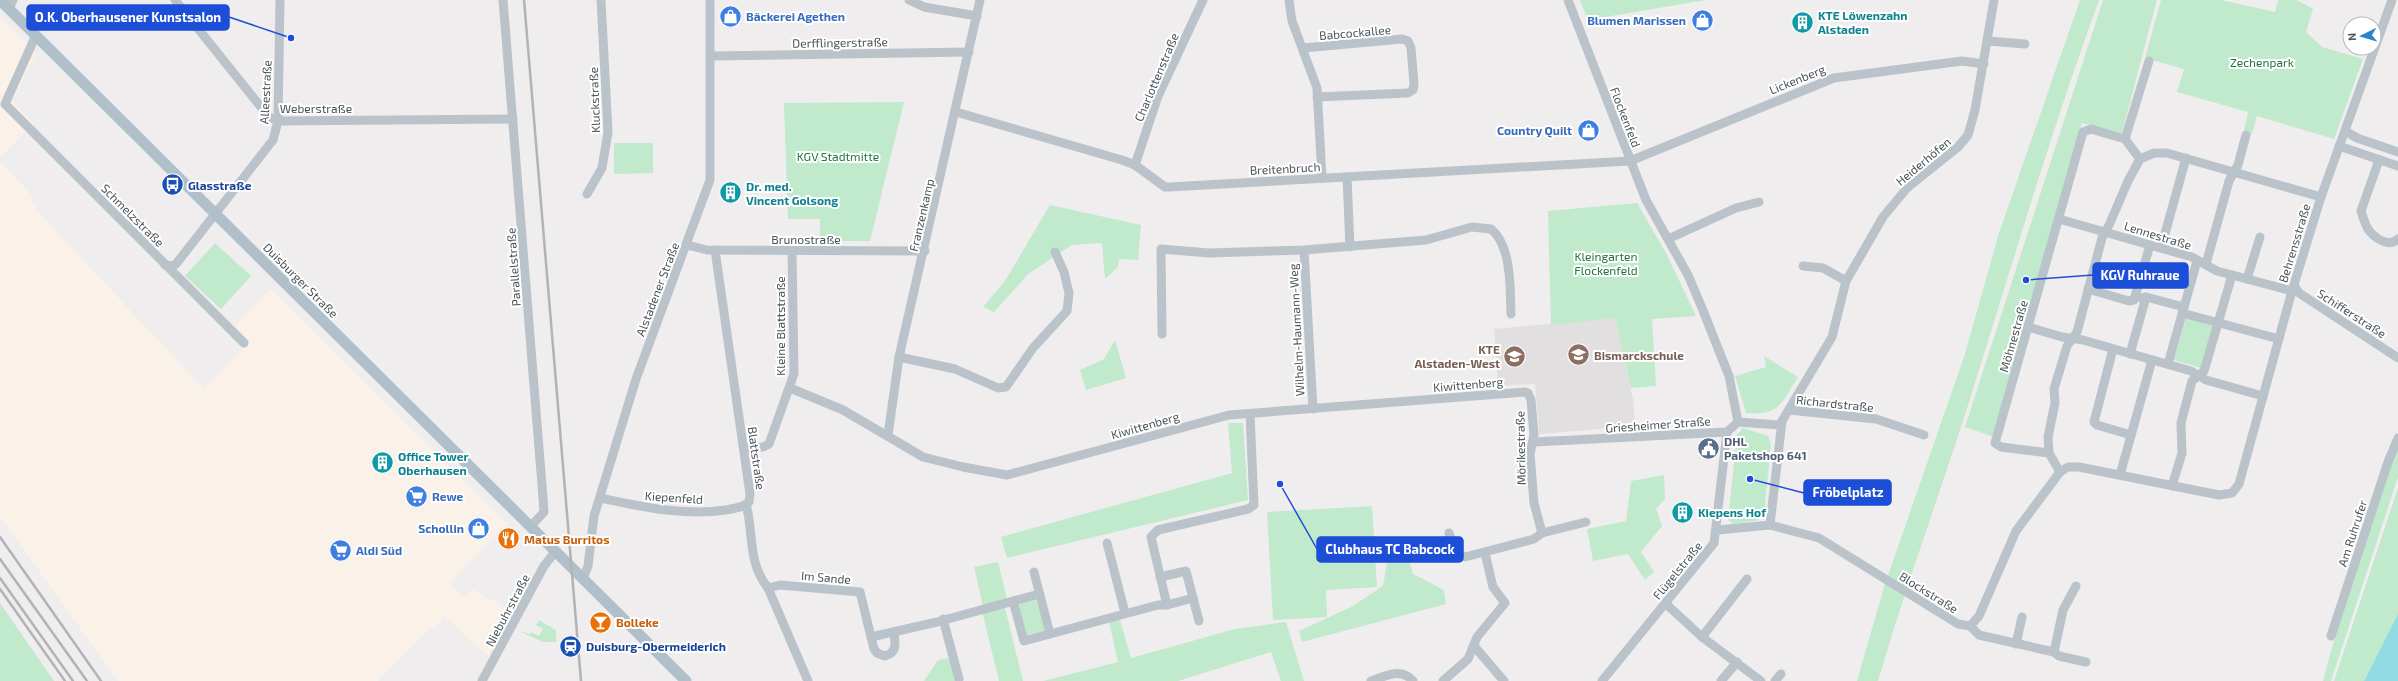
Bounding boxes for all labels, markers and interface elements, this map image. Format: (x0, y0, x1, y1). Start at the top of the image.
shop icon: Bäckerei Agethen (717, 3, 743, 29)
callout: O.K. Oberhausener Kunstsalon (27, 5, 229, 30)
shop icon: Blumen Marissen (1689, 7, 1715, 33)
place label: KTE Löwenzahn Alstaden (1818, 8, 1908, 36)
text: O.K. Oberhausener Kunstsalon (35, 9, 221, 25)
place label: Bäckerei Agethen (746, 9, 845, 23)
building icon: KTE Löwenzahn Alstaden (1790, 9, 1816, 35)
place label: Blumen Marissen (1587, 13, 1686, 27)
north arrow (2342, 16, 2382, 56)
street label: Babcockallee (1319, 22, 1391, 42)
street label: Charlottenstraße (1131, 31, 1181, 123)
text: N (2345, 32, 2358, 41)
street label: Derfflingerstraße (792, 34, 888, 50)
park label: Zechenpark (2230, 55, 2294, 69)
street label: Alleestraße (256, 60, 274, 124)
street label: Lickenberg (1767, 61, 1827, 97)
street label: Kluckstraße (586, 67, 602, 133)
street label: Flockenfeld (1608, 85, 1644, 149)
street label: Weberstraße (280, 101, 352, 115)
shop icon: Country Quilt (1575, 117, 1601, 143)
place label: Country Quilt (1497, 123, 1572, 138)
street label: Heiderhöfen (1893, 134, 1953, 188)
park label: KGV Stadtmitte (797, 149, 879, 163)
street label: Breitenbruch (1249, 159, 1321, 177)
bus stop icon: Glasstraße (159, 172, 185, 198)
street label: Franzenkamp (906, 177, 936, 253)
place label: Glasstraße (188, 178, 252, 192)
place label: Dr. med. Vincent Golsong (746, 179, 838, 207)
building icon: Dr. med. Vincent Golsong (718, 180, 744, 206)
street label: Schmelzstraße (99, 181, 167, 249)
street label: Behrensstraße (2275, 202, 2313, 284)
street label: Lennestraße (2123, 218, 2193, 252)
street label: Parallelstraße (503, 227, 523, 307)
street label: Brunostraße (771, 232, 841, 246)
street label: Duisburger Straße (261, 240, 341, 320)
street label: Alstadener Straße (633, 240, 681, 338)
park label: Kleingarten Flockenfeld (1574, 249, 1638, 277)
street label: Wilhelm-Haumann-Weg (1286, 263, 1306, 397)
callout: KGV Ruhraue (2093, 263, 2188, 288)
text: KGV Ruhraue (2100, 267, 2180, 283)
street label: Kleine Blattstraße (773, 276, 787, 376)
street label: Schifferstraße (2315, 286, 2389, 340)
street label: Möhnestraße (1996, 298, 2030, 374)
place label: KTE Alstaden-West (1414, 342, 1500, 370)
school or university icon: Bismarckschule (1565, 342, 1591, 368)
school or university icon: KTE Alstaden-West (1502, 343, 1528, 369)
place label: Bismarckschule (1594, 348, 1684, 362)
street label: Kiwittenberg (1432, 374, 1504, 394)
street label: Richardstraße (1795, 392, 1875, 414)
street label: Kiwittenberg (1109, 409, 1181, 441)
street label: Mörikestraße (1512, 411, 1528, 485)
street label: Griesheimer Straße (1605, 413, 1711, 435)
street label: Blattstraße (746, 426, 768, 490)
place label: DHL Paketshop 641 (1724, 434, 1807, 462)
public building icon: DHL Paketshop 641 (1696, 435, 1722, 461)
place label: Office Tower Oberhausen (398, 449, 469, 477)
building icon: Office Tower Oberhausen (370, 450, 396, 476)
callout: Fröbelplatz (1804, 480, 1891, 505)
supermarket icon: Rewe (403, 483, 429, 509)
text: Fröbelplatz (1812, 484, 1884, 500)
street label: Kiepenfeld (644, 488, 704, 506)
place label: Rewe (432, 489, 464, 503)
street label: Am Ruhrufer (2335, 498, 2369, 568)
building icon: Kiepens Hof (1669, 499, 1695, 525)
place label: Kiepens Hof (1698, 505, 1767, 519)
shop icon: Schollin (466, 515, 492, 541)
place label: Schollin (418, 521, 464, 535)
restaurant icon: Matus Burritos (496, 526, 522, 552)
place label: Matus Burritos (524, 532, 610, 546)
supermarket icon: Aldi Süd (327, 537, 353, 563)
callout: Clubhaus TC Babcock (1317, 537, 1463, 562)
street label: Flügelstraße (1649, 538, 1705, 602)
text: Clubhaus TC Babcock (1325, 541, 1455, 557)
place label: Aldi Süd (356, 543, 402, 557)
street label: Im Sande (801, 568, 851, 586)
street label: Blockstraße (1897, 568, 1961, 616)
street label: Niebuhrstraße (482, 571, 532, 649)
bar icon: Bolleke (588, 609, 614, 635)
place label: Bolleke (616, 615, 659, 629)
station icon: Duisburg-Obermeiderich (557, 633, 583, 659)
place label: Duisburg-Obermeiderich (586, 639, 726, 653)

